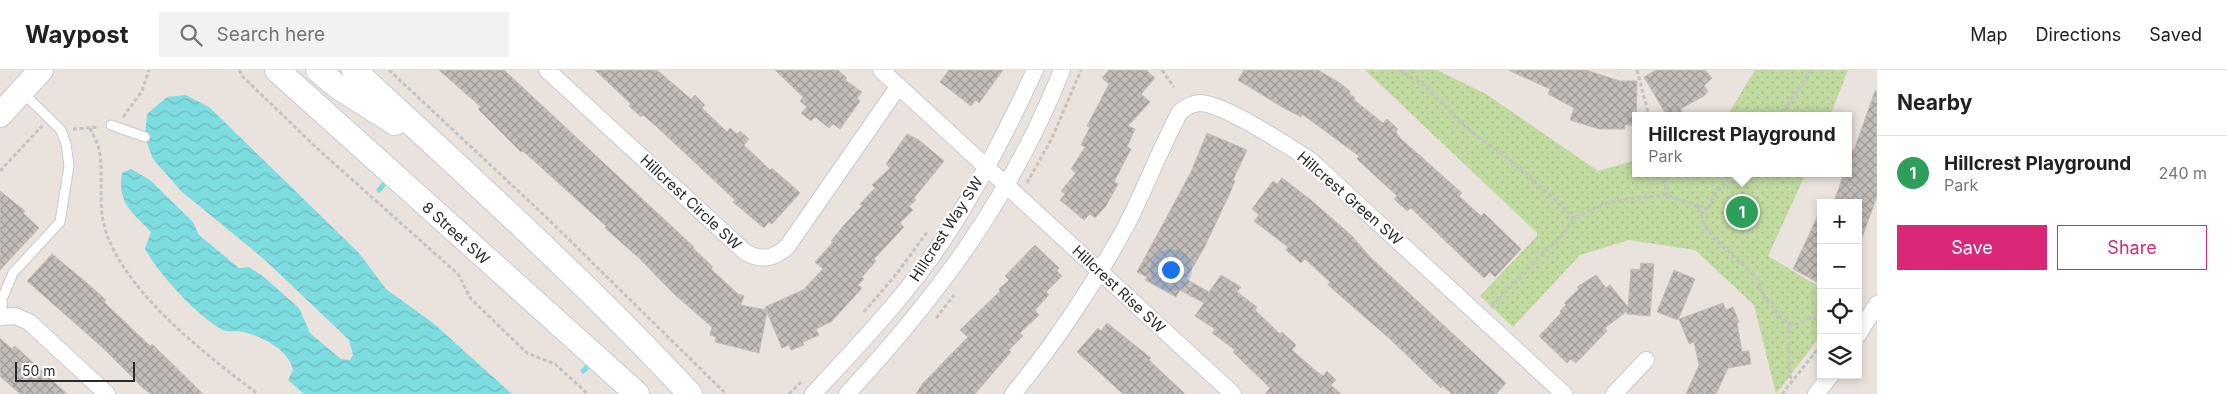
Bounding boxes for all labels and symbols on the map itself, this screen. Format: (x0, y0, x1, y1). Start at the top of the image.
street label: Hillcrest Green SW (1293, 147, 1407, 249)
street label: Hillcrest Circle SW (636, 150, 746, 254)
street label: Hillcrest Way SW (905, 173, 987, 285)
pin: 1 (1726, 193, 1758, 231)
street label: 8 Street SW (418, 198, 494, 268)
street label: Hillcrest Rise SW (1069, 241, 1170, 337)
your location (1158, 257, 1184, 283)
scale bar (15, 359, 135, 382)

